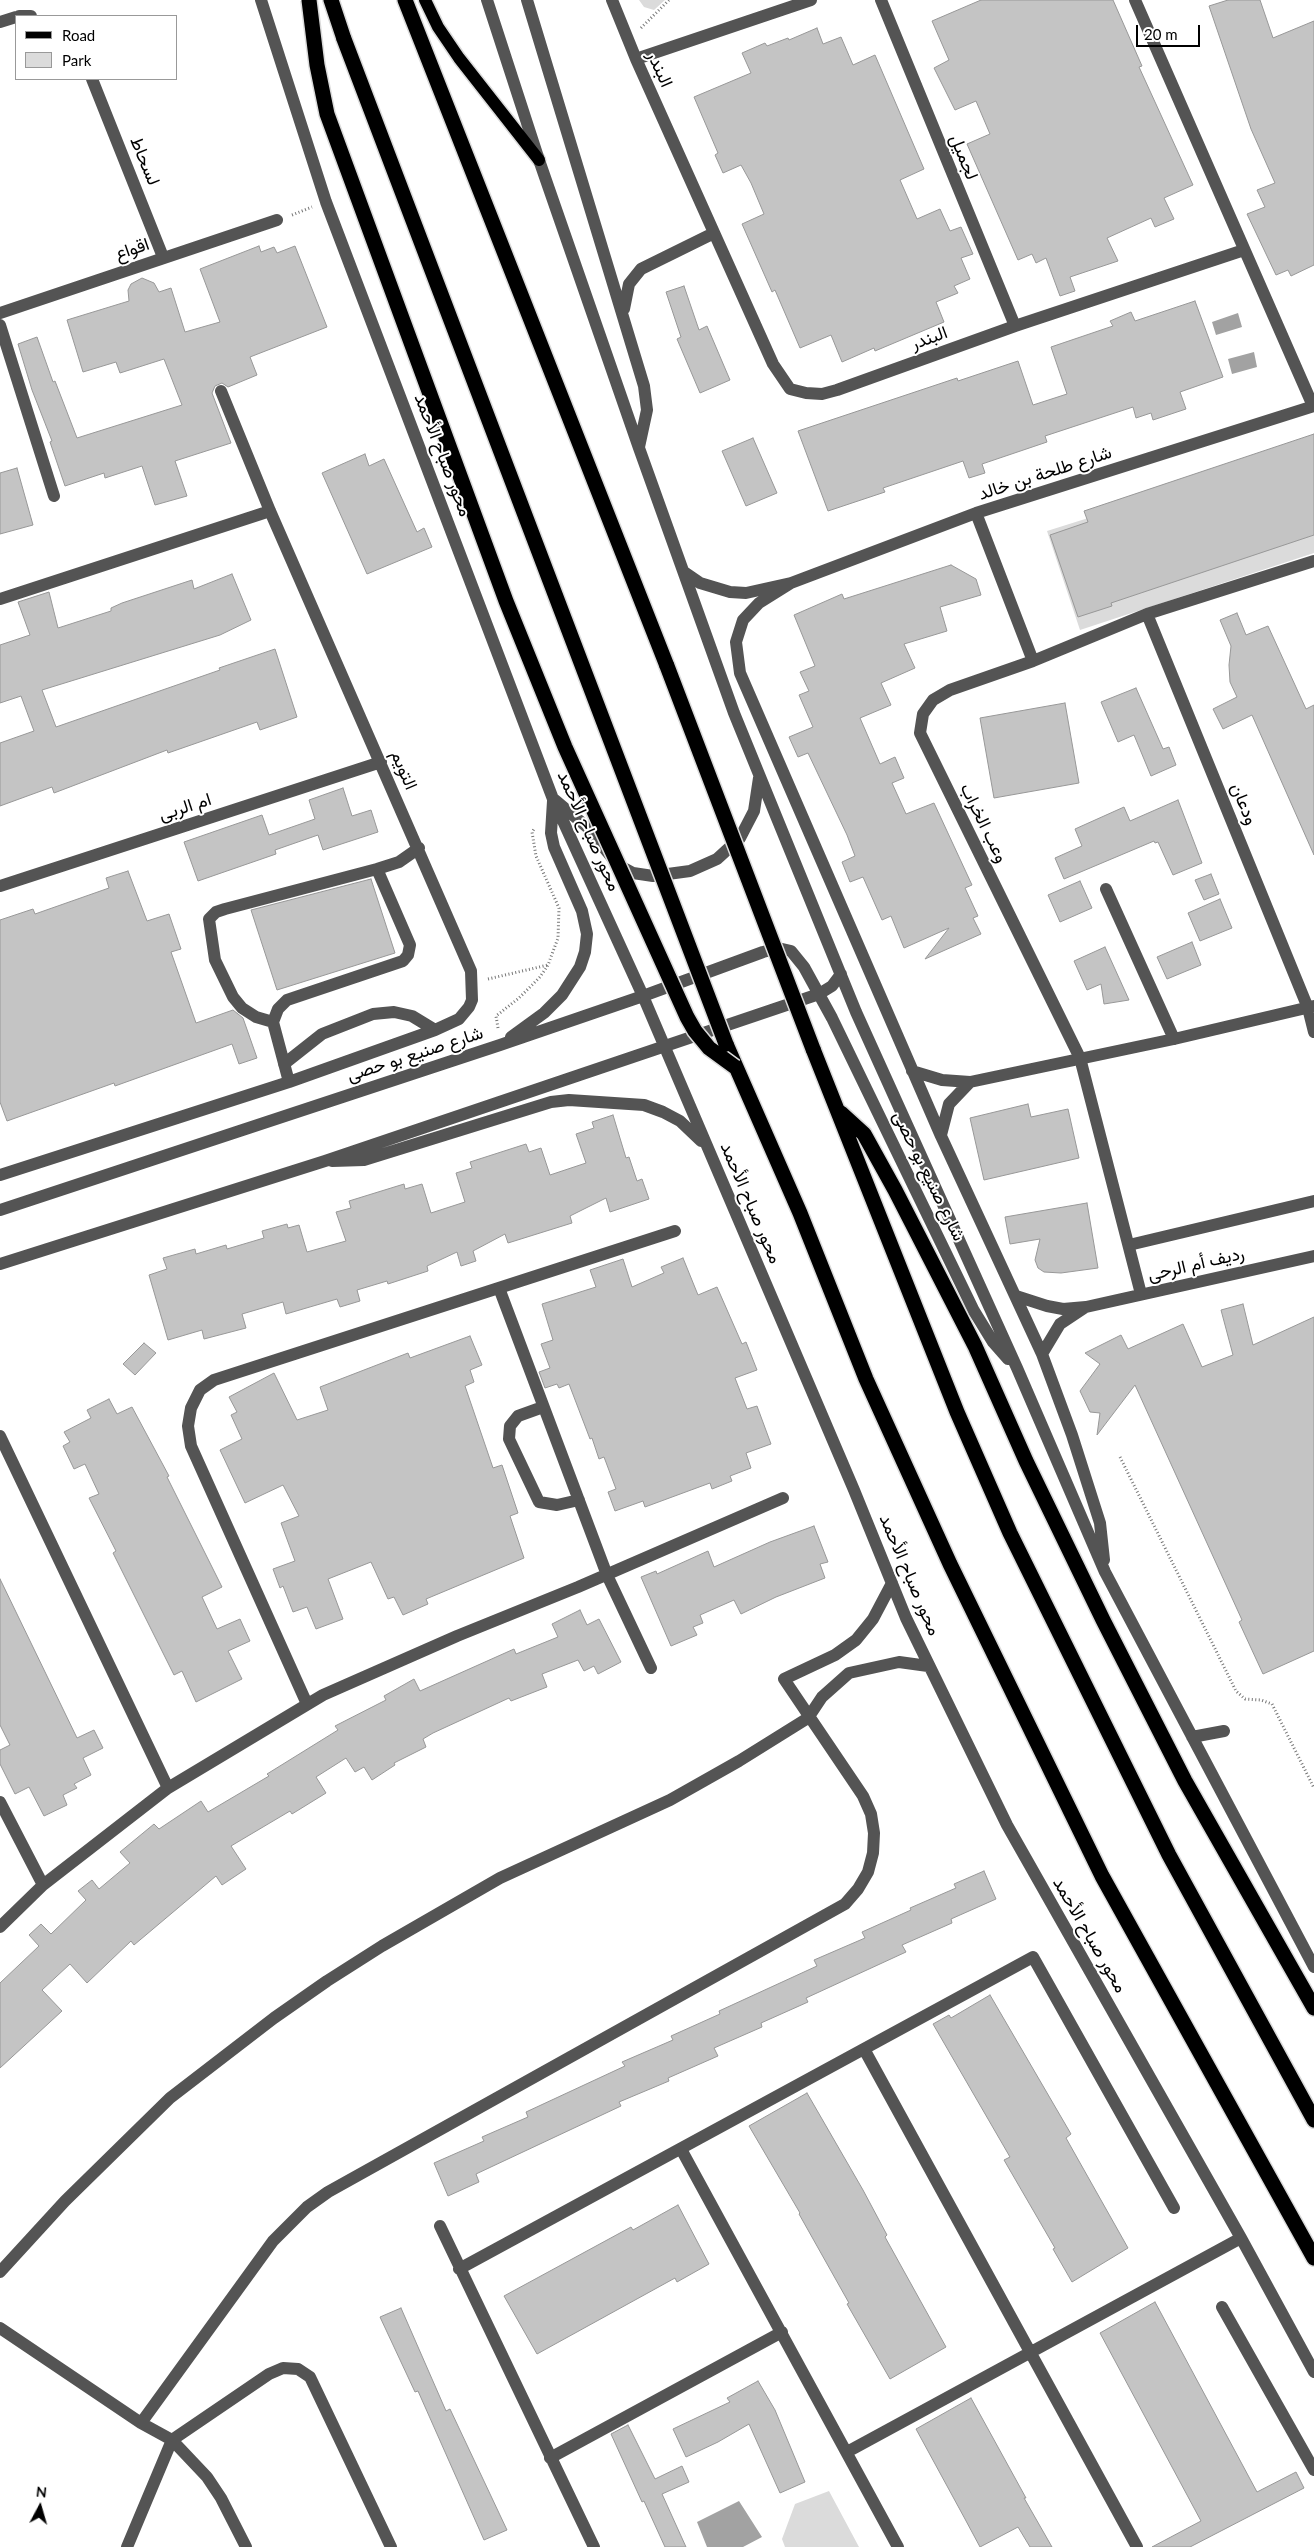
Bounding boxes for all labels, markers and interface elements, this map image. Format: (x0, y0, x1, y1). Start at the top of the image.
legend (15, 15, 178, 80)
scale bar (1139, 15, 1203, 47)
text: 20 m (1144, 25, 1178, 43)
text: Road (62, 26, 95, 44)
street label: البندر (643, 48, 677, 90)
text: Park (62, 51, 91, 69)
street label: لجميل (945, 131, 983, 183)
street label: لسحاط (125, 133, 165, 189)
street label: اقواع (112, 233, 152, 265)
street label: البندر (908, 321, 950, 355)
street label: محور صباح الأحمد (410, 391, 476, 519)
street label: شارع طلحة بن خالد (976, 441, 1114, 505)
street label: التويم (386, 747, 422, 793)
street label: محور صباح الأحمد (553, 767, 625, 895)
street label: وعب الخراب (955, 780, 1013, 866)
street label: ودعان (1226, 780, 1262, 828)
street label: ام الربى (156, 788, 214, 826)
street label: شارع صنيع بو حصى (344, 1022, 486, 1086)
street label: شارع صنيع بو حصى (888, 1107, 970, 1245)
street label: محور صباح الأحمد (716, 1139, 786, 1267)
street label: رديف أم الرحى (1146, 1242, 1246, 1286)
street label: محور صباح الأحمد (875, 1511, 945, 1639)
street label: محور صباح الأحمد (1048, 1873, 1132, 1997)
north arrow (15, 2482, 65, 2532)
text: N (35, 2483, 48, 2501)

